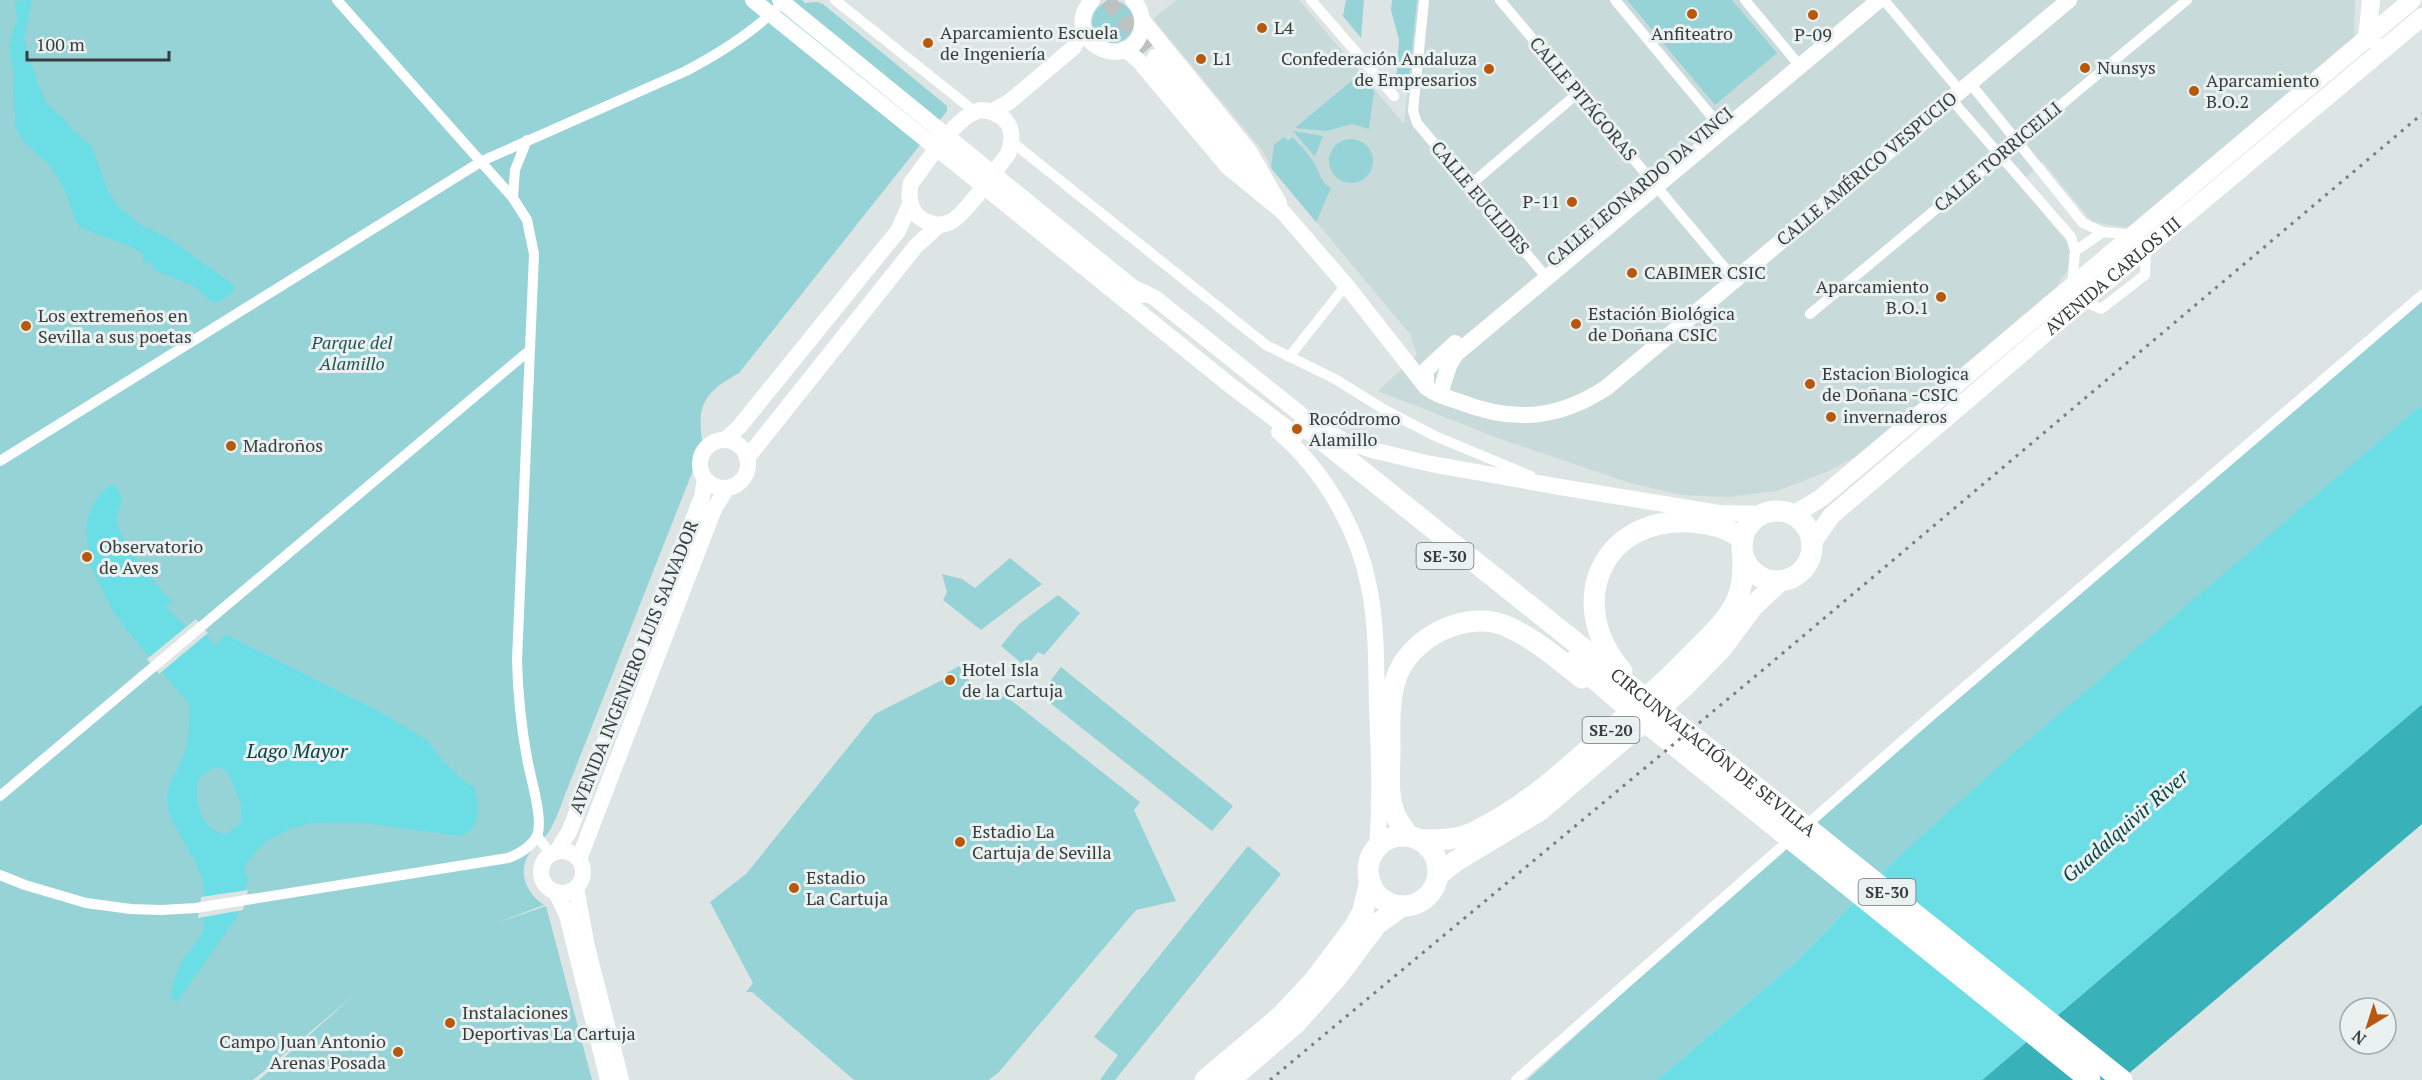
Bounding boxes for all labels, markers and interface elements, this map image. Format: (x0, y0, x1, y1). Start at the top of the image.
marker: Anfiteatro (1685, 7, 1699, 21)
marker: P-09 (1806, 8, 1820, 22)
place label: L4 (1274, 15, 1294, 39)
place label: Aparcamiento Escuela de Ingeniería (940, 20, 1118, 65)
marker: L4 (1255, 21, 1269, 35)
place label: Anfiteatro (1651, 21, 1733, 45)
place label: P-09 (1794, 22, 1832, 46)
scale bar (27, 24, 170, 62)
street label: CALLE PITÁGORAS (1525, 31, 1643, 166)
text: 100 m (36, 32, 85, 56)
marker: Aparcamiento Escuela de Ingeniería (921, 36, 935, 50)
place label: L1 (1213, 46, 1232, 70)
place label: Confederación Andaluza de Empresarios (1281, 46, 1477, 91)
marker: L1 (1194, 52, 1208, 66)
place label: Nunsys (2097, 55, 2156, 79)
marker: Nunsys (2078, 61, 2092, 75)
marker: Confederación Andaluza de Empresarios (1482, 62, 1496, 76)
place label: Aparcamiento B.O.2 (2206, 68, 2319, 113)
marker: Aparcamiento B.O.2 (2187, 84, 2201, 98)
street label: CALLE AMÉRICO VESPUCIO (1771, 86, 1962, 251)
street label: CALLE TORRICELLI (1929, 96, 2066, 217)
street label: CALLE LEONARDO DA VINCI (1541, 101, 1738, 271)
street label: CALLE EUCLIDES (1426, 136, 1535, 259)
place label: P-11 (1522, 189, 1560, 213)
marker: P-11 (1565, 195, 1579, 209)
street label: AVENIDA CARLOS III (2039, 211, 2186, 340)
place label: CABIMER CSIC (1644, 260, 1766, 284)
marker: CABIMER CSIC (1625, 266, 1639, 280)
place label: Aparcamiento B.O.1 (1816, 274, 1929, 319)
marker: Aparcamiento B.O.1 (1934, 290, 1948, 304)
place label: Estación Biológica de Doñana CSIC (1588, 301, 1735, 346)
place label: Los extremeños en Sevilla a sus poetas (38, 303, 192, 348)
marker: Estación Biológica de Doñana CSIC (1569, 317, 1583, 331)
marker: Los extremeños en Sevilla a sus poetas (19, 319, 33, 333)
park label: Parque del Alamillo (310, 330, 393, 375)
place label: Estacion Biologica de Doñana -CSIC (1822, 361, 1969, 406)
marker: Estacion Biologica de Doñana -CSIC (1803, 377, 1817, 391)
place label: invernaderos (1843, 404, 1947, 428)
place label: Rocódromo Alamillo (1309, 406, 1400, 451)
marker: invernaderos (1824, 410, 1838, 424)
marker: Rocódromo Alamillo (1290, 422, 1304, 436)
place label: Madroños (243, 433, 323, 457)
marker: Madroños (224, 439, 238, 453)
street label: AVENIDA INGENIERO LUIS SALVADOR (563, 516, 703, 817)
place label: Observatorio de Aves (99, 534, 203, 579)
road number: SE-30 (1416, 543, 1474, 569)
marker: Observatorio de Aves (80, 550, 94, 564)
place label: Hotel Isla de la Cartuja (962, 657, 1063, 702)
street label: CIRCUNVALACIÓN DE SEVILLA (1606, 662, 1822, 842)
marker: Hotel Isla de la Cartuja (943, 673, 957, 687)
road number: SE-20 (1582, 717, 1640, 743)
water label: Lago Mayor (246, 737, 349, 764)
water label: Guadalquivir River (2056, 762, 2195, 888)
place label: Estadio La Cartuja de Sevilla (972, 819, 1112, 864)
marker: Estadio La Cartuja de Sevilla (953, 835, 967, 849)
place label: Estadio La Cartuja (806, 865, 888, 910)
road number: SE-30 (1858, 879, 1916, 905)
marker: Estadio La Cartuja (787, 881, 801, 895)
north arrow (2338, 996, 2398, 1056)
place label: Instalaciones Deportivas La Cartuja (462, 1000, 636, 1045)
marker: Instalaciones Deportivas La Cartuja (443, 1016, 457, 1030)
text: N (2347, 1025, 2370, 1050)
place label: Campo Juan Antonio Arenas Posada (219, 1029, 386, 1074)
marker: Campo Juan Antonio Arenas Posada (391, 1045, 405, 1059)

